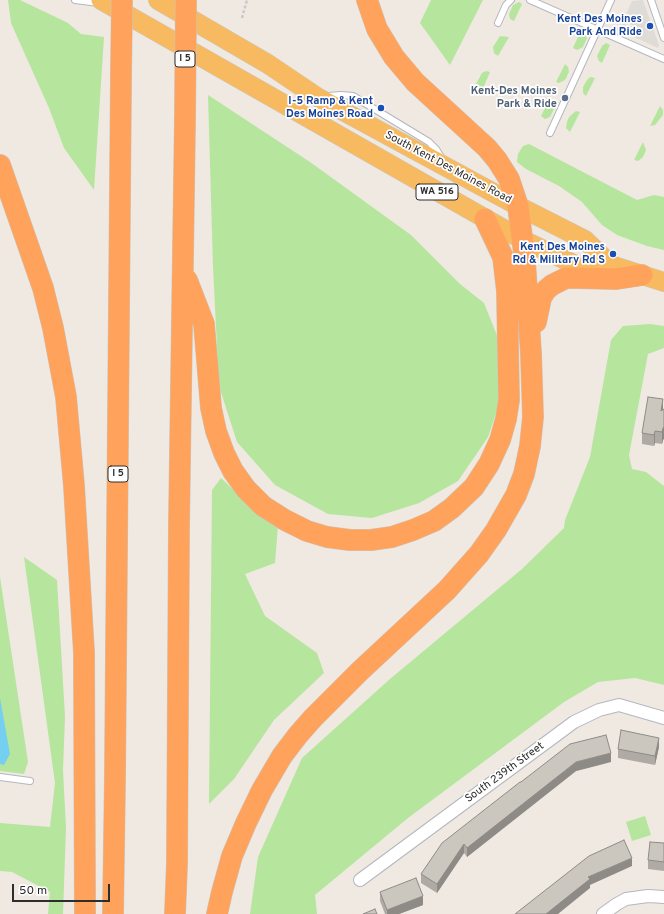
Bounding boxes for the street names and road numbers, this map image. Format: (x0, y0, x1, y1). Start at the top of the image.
road number: I 5 (175, 51, 195, 67)
street label: South Kent Des Moines Road (383, 129, 513, 207)
road number: WA 516 (416, 184, 458, 200)
road number: I 5 (108, 466, 128, 482)
street label: South 239th Street (463, 740, 547, 806)

